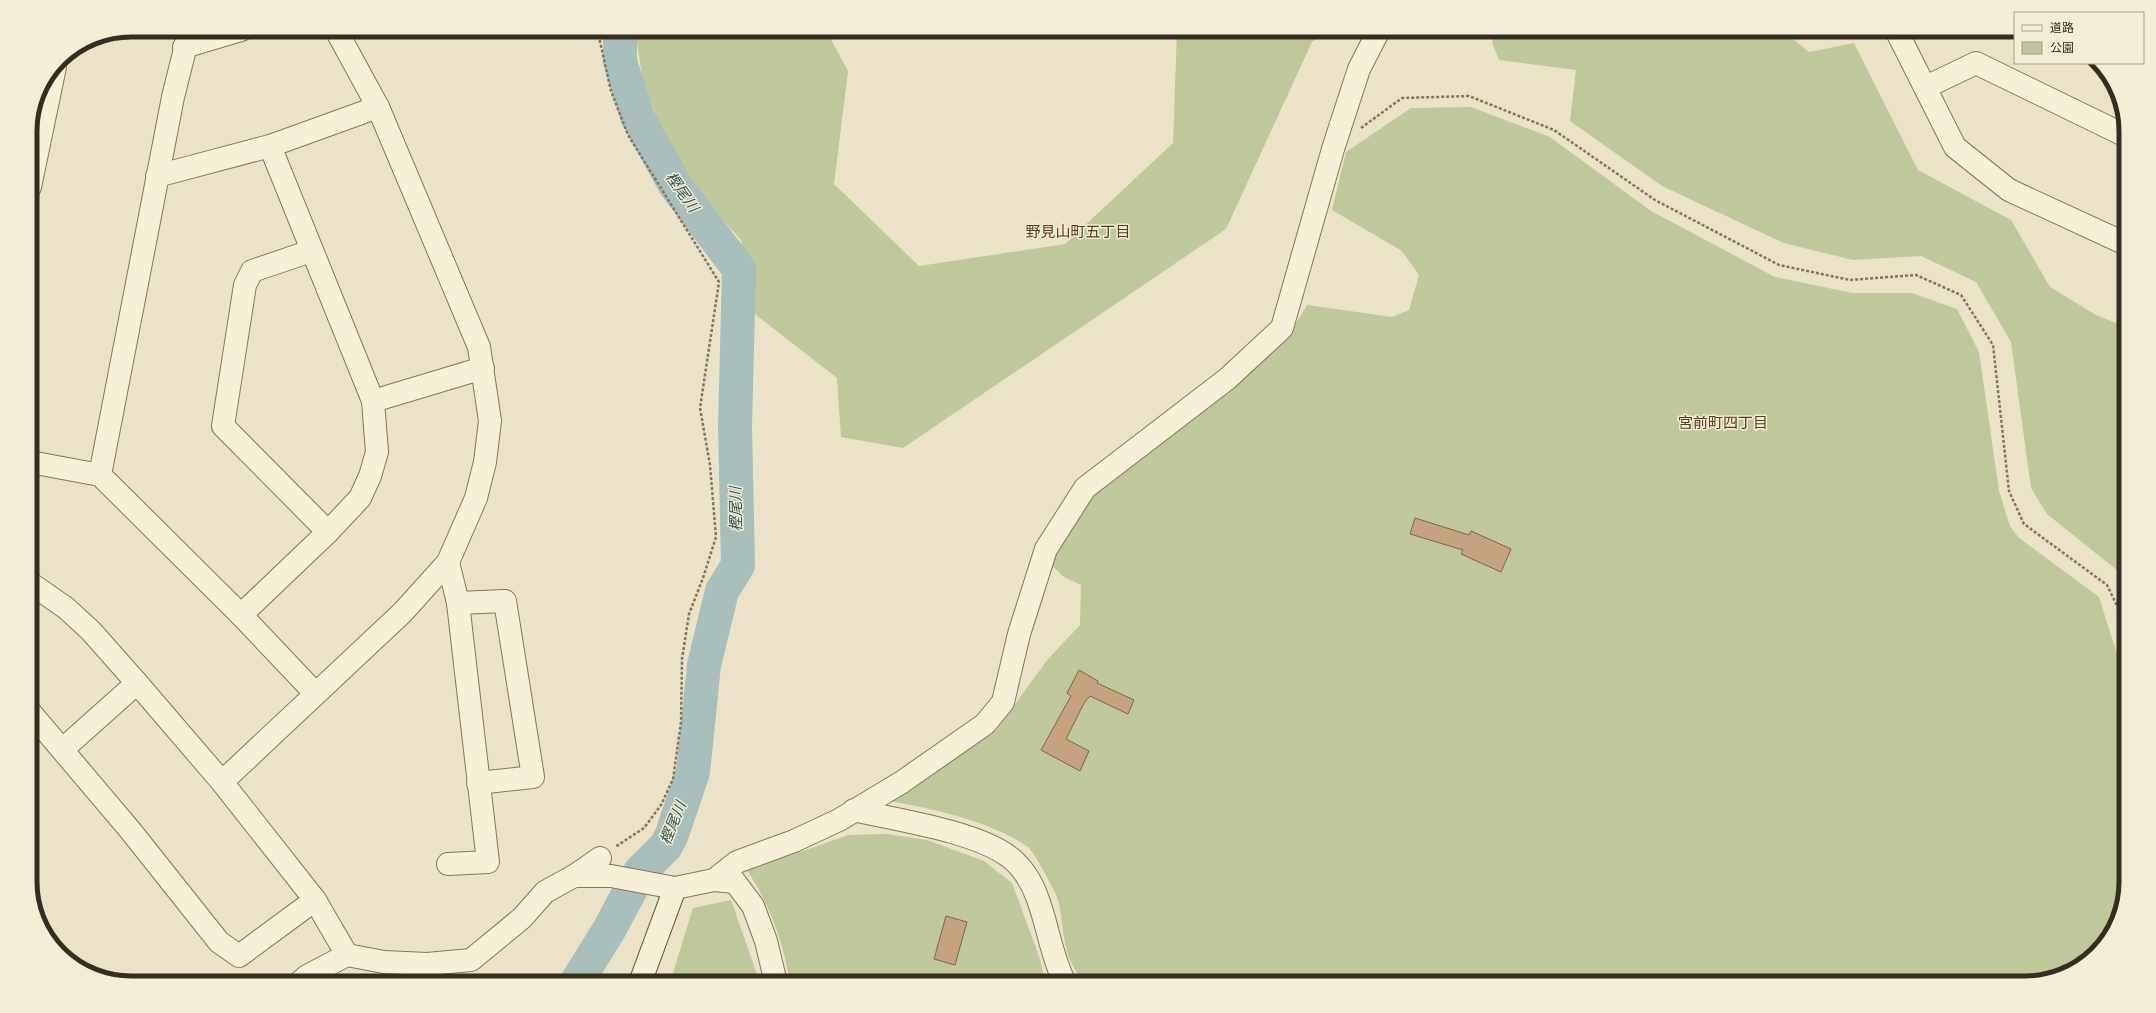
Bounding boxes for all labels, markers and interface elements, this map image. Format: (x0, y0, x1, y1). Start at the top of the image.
legend (2014, 12, 2144, 64)
text: 道路 (2050, 21, 2074, 35)
text: 公園 (2050, 41, 2074, 55)
water label: 樫尾川 (662, 168, 703, 217)
district label: 野見山町五丁目 (1025, 223, 1131, 241)
district label: 宮前町四丁目 (1678, 414, 1768, 432)
water label: 樫尾川 (727, 484, 745, 532)
water label: 樫尾川 (656, 797, 691, 847)

